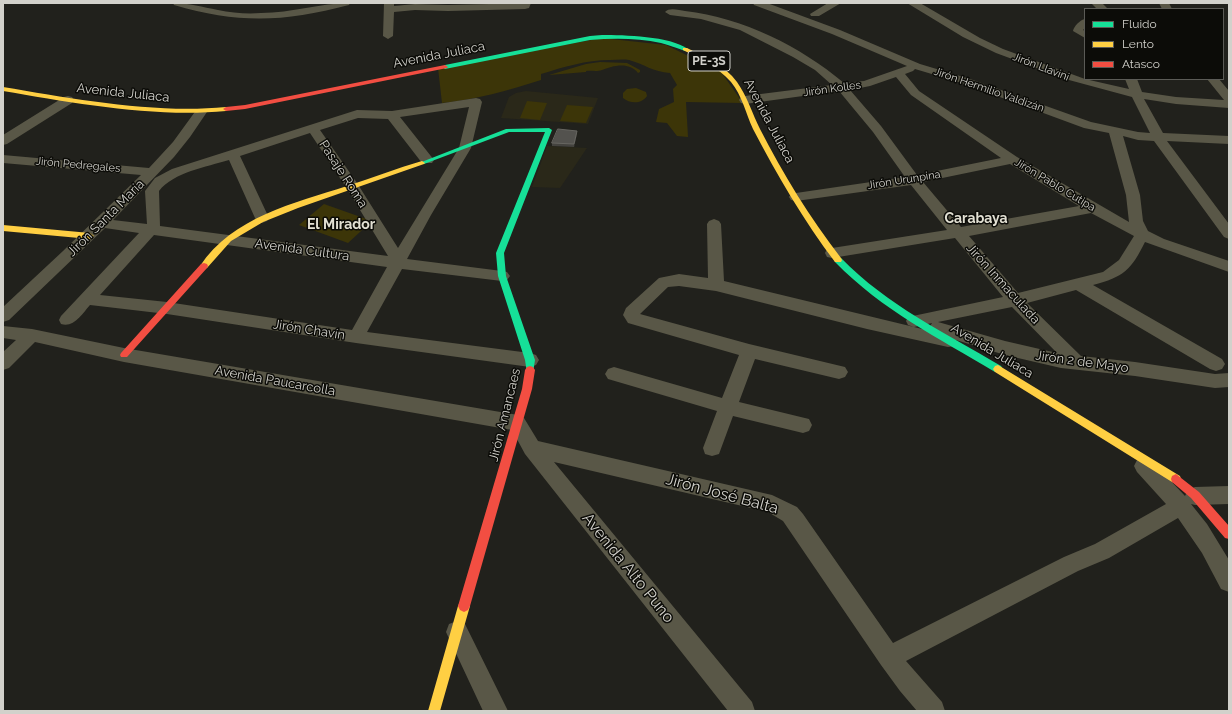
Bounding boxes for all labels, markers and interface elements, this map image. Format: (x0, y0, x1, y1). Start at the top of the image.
legend (1084, 8, 1224, 80)
text: Fluido (1122, 17, 1157, 31)
text: Lento (1122, 37, 1154, 51)
street label: Avenida Juliaca (392, 38, 486, 72)
street label: Jirón Llavini (1011, 50, 1071, 84)
road number: PE-3S (688, 51, 730, 71)
text: Atasco (1122, 57, 1160, 71)
street label: Jirón Hermilio Valdizán (932, 65, 1046, 115)
street label: Avenida Juliaca (740, 76, 798, 166)
street label: Jirón Kolles (802, 78, 862, 100)
street label: Avenida Juliaca (76, 80, 170, 106)
street label: Pasaje Roma (315, 137, 371, 211)
street label: Jirón Pedregales (35, 155, 121, 175)
street label: Jirón Pablo Cutipa (1012, 156, 1098, 214)
street label: Jirón Urunpina (867, 168, 941, 192)
street label: Jirón Santa María (64, 176, 148, 260)
district label: Carabaya (944, 211, 1008, 227)
district label: El Mirador (307, 217, 375, 233)
street label: Avenida Cultura (254, 236, 350, 264)
street label: Jirón Inmaculada (963, 241, 1043, 327)
street label: Jirón Chavín (272, 317, 346, 343)
street label: Avenida Juliaca (948, 320, 1036, 382)
street label: Jirón 2 de Mayo (1034, 348, 1130, 376)
street label: Avenida Paucarcolla (214, 363, 336, 399)
street label: Jirón Amancaes (486, 367, 524, 463)
street label: Jirón José Balta (664, 470, 780, 518)
street label: Avenida Alto Puno (578, 509, 678, 627)

